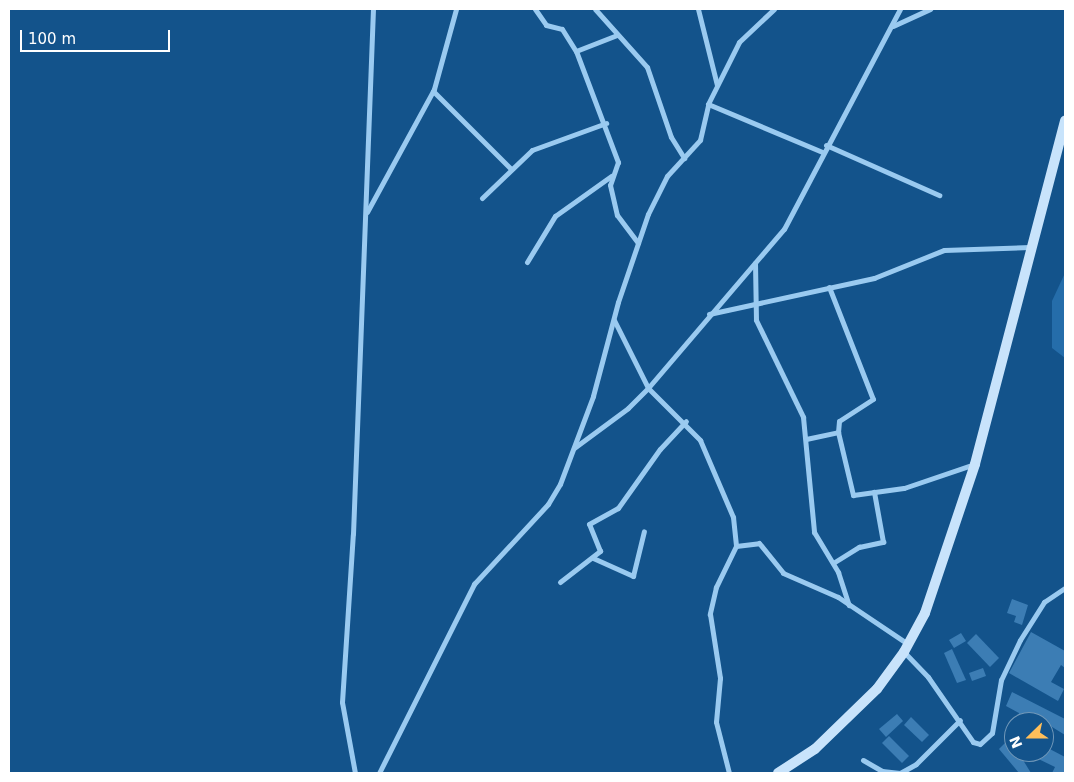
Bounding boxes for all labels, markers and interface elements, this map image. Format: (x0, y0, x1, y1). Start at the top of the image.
scale bar (22, 20, 172, 52)
text: 100 m (28, 30, 76, 48)
north arrow (1004, 712, 1054, 762)
text: N (1006, 734, 1026, 751)

